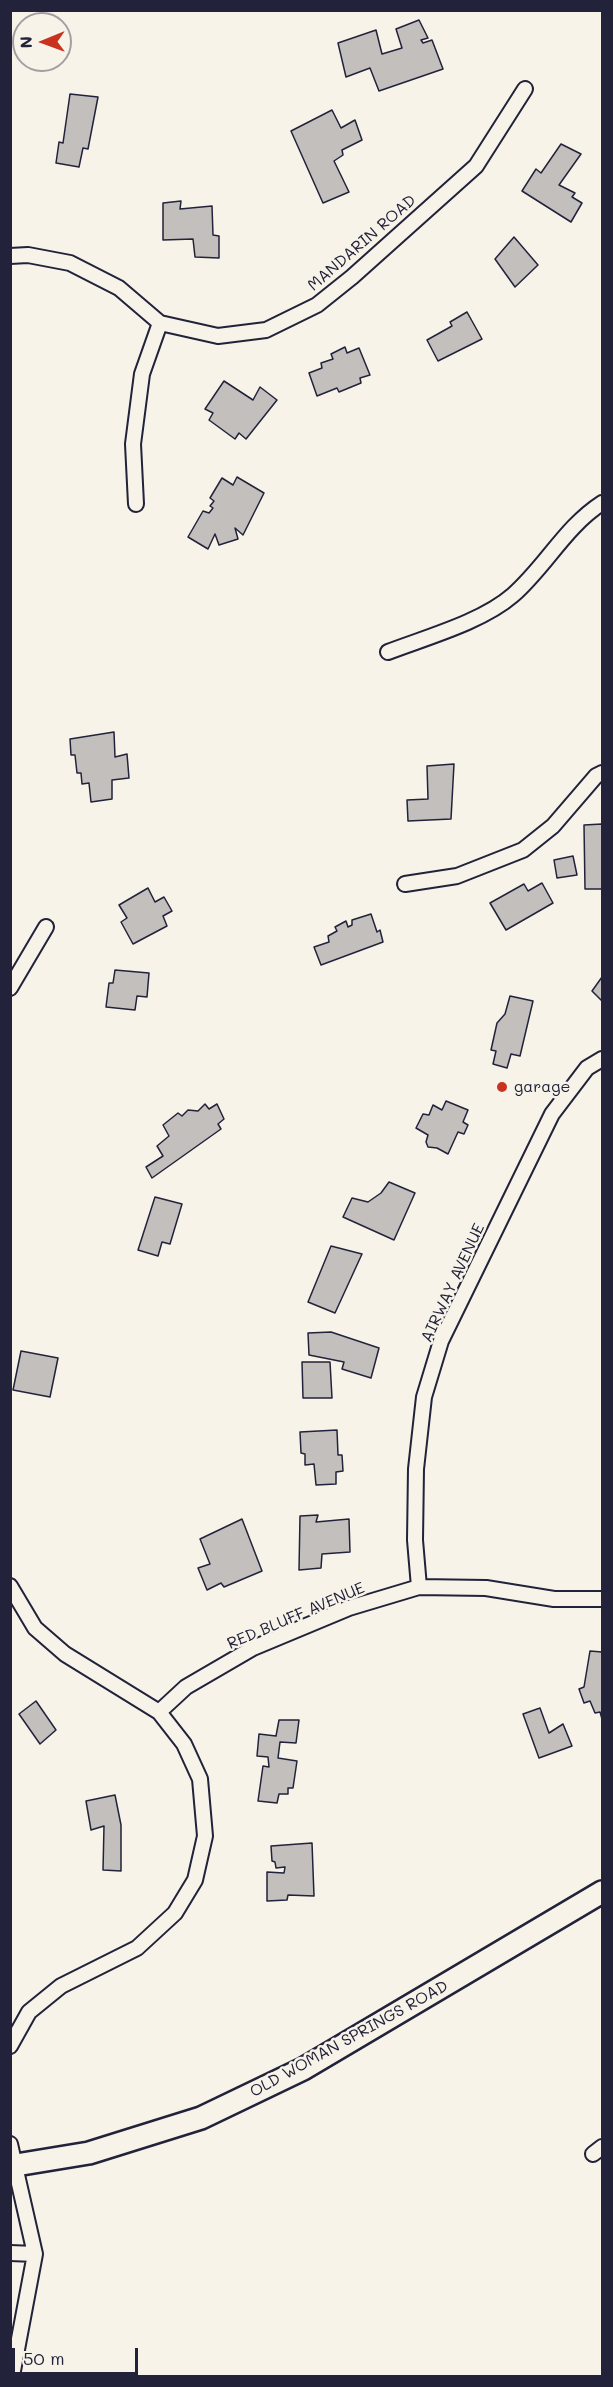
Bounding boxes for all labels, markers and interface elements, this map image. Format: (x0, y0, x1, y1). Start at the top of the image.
north arrow (12, 12, 72, 72)
text: N (15, 36, 36, 49)
street label: MANDARIN ROAD (304, 191, 420, 295)
place label: garage (514, 1077, 570, 1097)
marker: garage (495, 1080, 509, 1094)
street label: AIRWAY AVENUE (417, 1221, 489, 1345)
street label: RED BLUFF AVENUE (224, 1578, 368, 1654)
street label: OLD WOMAN SPRINGS ROAD (247, 1976, 451, 2102)
scale bar (15, 2336, 141, 2374)
text: 50 m (23, 2346, 65, 2370)

